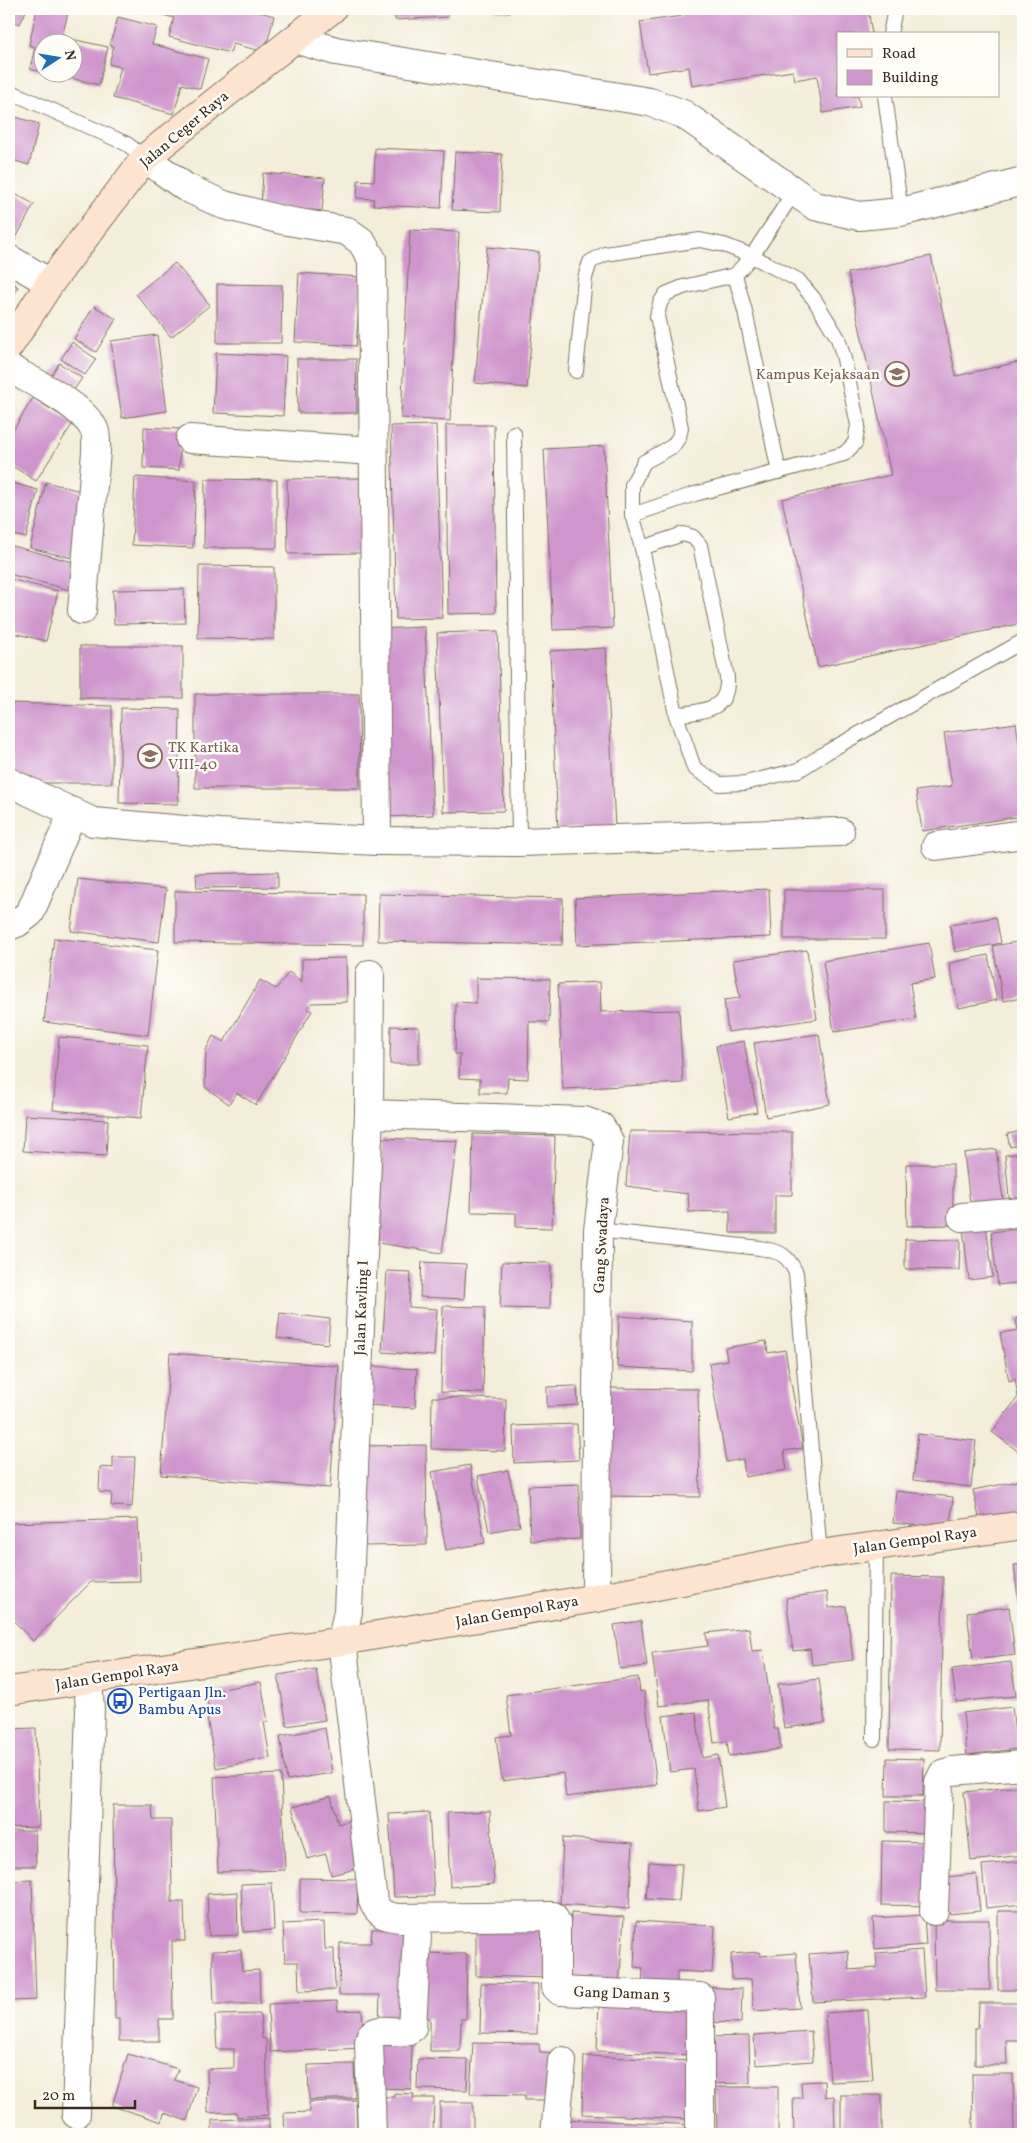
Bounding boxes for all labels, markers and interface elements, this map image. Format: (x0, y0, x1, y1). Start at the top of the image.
north arrow (32, 32, 82, 82)
legend (837, 32, 1000, 98)
text: Road (882, 44, 916, 65)
text: N (59, 49, 80, 63)
text: Building (882, 68, 939, 89)
street label: Jalan Ceger Raya (136, 87, 234, 174)
school or university icon: Kampus Kejaksaan (884, 361, 910, 387)
place label: Kampus Kejaksaan (756, 365, 880, 386)
place label: TK Kartika VIII-40 (168, 738, 239, 776)
school or university icon: TK Kartika VIII-40 (137, 743, 163, 769)
street label: Gang Swadaya (589, 1196, 616, 1294)
street label: Jalan Kavling I (350, 1260, 375, 1356)
street label: Jalan Gempol Raya (852, 1522, 978, 1561)
street label: Jalan Gempol Raya (454, 1591, 580, 1634)
street label: Jalan Gempol Raya (54, 1656, 180, 1697)
place label: Pertigaan Jln. Bambu Apus (138, 1683, 226, 1721)
bus stop icon: Pertigaan Jln. Bambu Apus (107, 1688, 133, 1714)
street label: Gang Daman 3 (573, 1982, 671, 2007)
scale bar (35, 2078, 135, 2110)
text: 20 m (42, 2086, 75, 2107)

